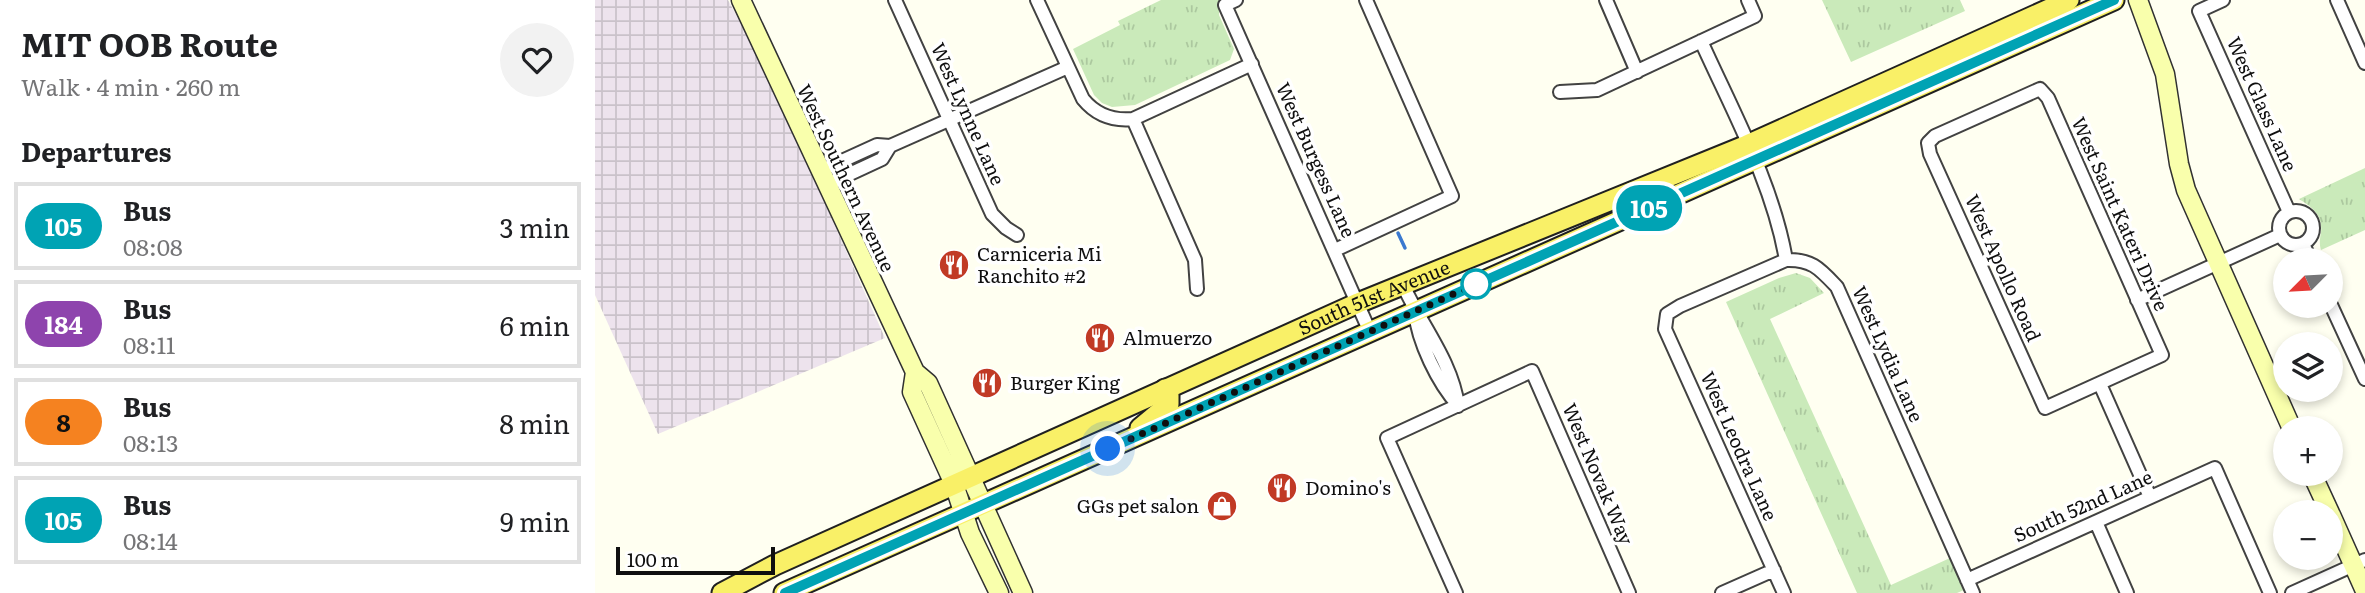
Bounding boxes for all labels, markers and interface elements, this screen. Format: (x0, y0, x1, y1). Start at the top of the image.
text: MIT OOB Route (21, 18, 278, 67)
button: heart (500, 23, 574, 97)
street label: West Glass Lane (2221, 32, 2305, 175)
street label: West Lynne Lane (925, 38, 1013, 189)
text: Walk · 4 min · 260 m (21, 69, 240, 103)
street label: West Burgess Lane (1270, 77, 1364, 242)
street label: West Southern Avenue (791, 79, 903, 276)
street label: West Saint Kateri Drive (2065, 112, 2176, 315)
text: Departures (21, 131, 172, 170)
line badge: 105 (1609, 185, 1689, 231)
text: Bus (123, 190, 171, 229)
text: 105 (1630, 190, 1668, 225)
street label: West Apollo Road (1959, 190, 2049, 346)
text: 3 min (500, 207, 570, 246)
text: 105 (45, 208, 82, 243)
text: 08:08 (123, 229, 183, 263)
place label: Carniceria Mi Ranchito #2 (977, 239, 1102, 289)
restaurant icon: Carniceria Mi Ranchito #2 (937, 248, 971, 282)
north arrow (2273, 248, 2343, 318)
map controls (2273, 248, 2343, 570)
street label: South 51st Avenue (1293, 252, 1454, 341)
unlabelled marker (1461, 269, 1491, 299)
street label: West Lydia Lane (1846, 281, 1932, 426)
text: Bus (123, 288, 171, 327)
text: 6 min (500, 305, 570, 344)
text: 184 (44, 306, 83, 341)
restaurant icon: Almuerzo (1083, 321, 1117, 355)
place label: Almuerzo (1123, 323, 1212, 351)
text: 08:11 (123, 327, 175, 361)
button: layers (2273, 332, 2343, 402)
restaurant icon: Burger King (970, 366, 1004, 400)
street label: West Leodra Lane (1694, 367, 1785, 525)
place label: Burger King (1010, 368, 1120, 396)
text: Bus (123, 386, 171, 425)
street label: West Novak Way (1556, 398, 1641, 549)
text: 8 min (499, 403, 570, 442)
text: 8 (56, 404, 71, 439)
button: + (2273, 416, 2343, 486)
text: 08:13 (123, 425, 178, 459)
your location (1090, 431, 1125, 466)
street label: South 52nd Lane (2009, 462, 2157, 548)
restaurant icon: Domino's (1265, 471, 1299, 505)
place label: Domino's (1305, 473, 1391, 501)
text: Bus (123, 484, 171, 523)
shop icon: GGs pet salon (1205, 489, 1239, 523)
place label: GGs pet salon (1077, 491, 1199, 519)
button: − (2273, 500, 2343, 570)
text: 9 min (500, 501, 570, 540)
text: 105 (45, 502, 82, 537)
text: 08:14 (123, 523, 178, 557)
scale bar (616, 544, 775, 576)
text: 100 m (627, 545, 679, 573)

